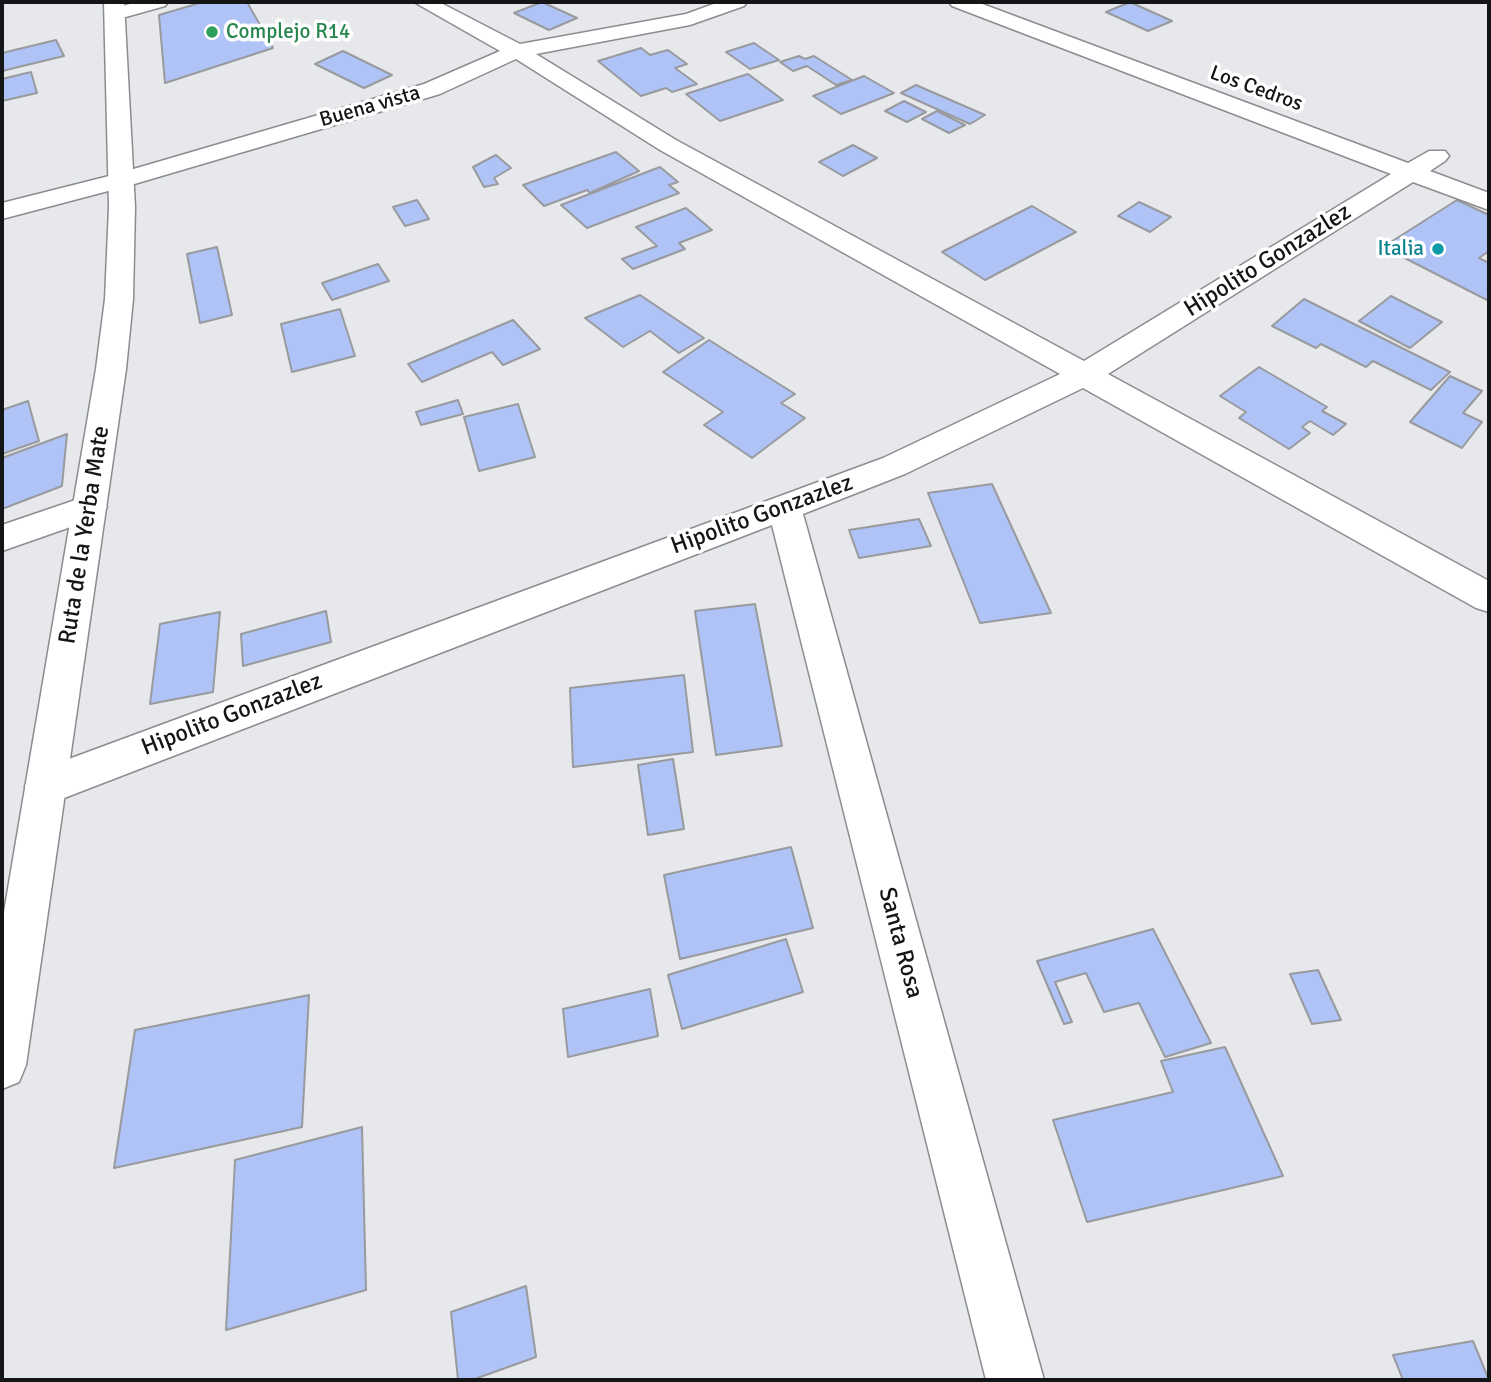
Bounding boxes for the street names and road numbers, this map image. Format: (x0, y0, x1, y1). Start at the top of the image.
street label: Los Cedros (1206, 61, 1306, 117)
street label: Buena vista (317, 81, 423, 133)
street label: Hipolito Gonzazlez (1179, 198, 1357, 324)
street label: Ruta de la Yerba Mate (54, 424, 116, 646)
street label: Hipolito Gonzazlez (667, 469, 857, 561)
street label: Hipolito Gonzazlez (138, 667, 326, 763)
street label: Santa Rosa (871, 884, 929, 1002)

